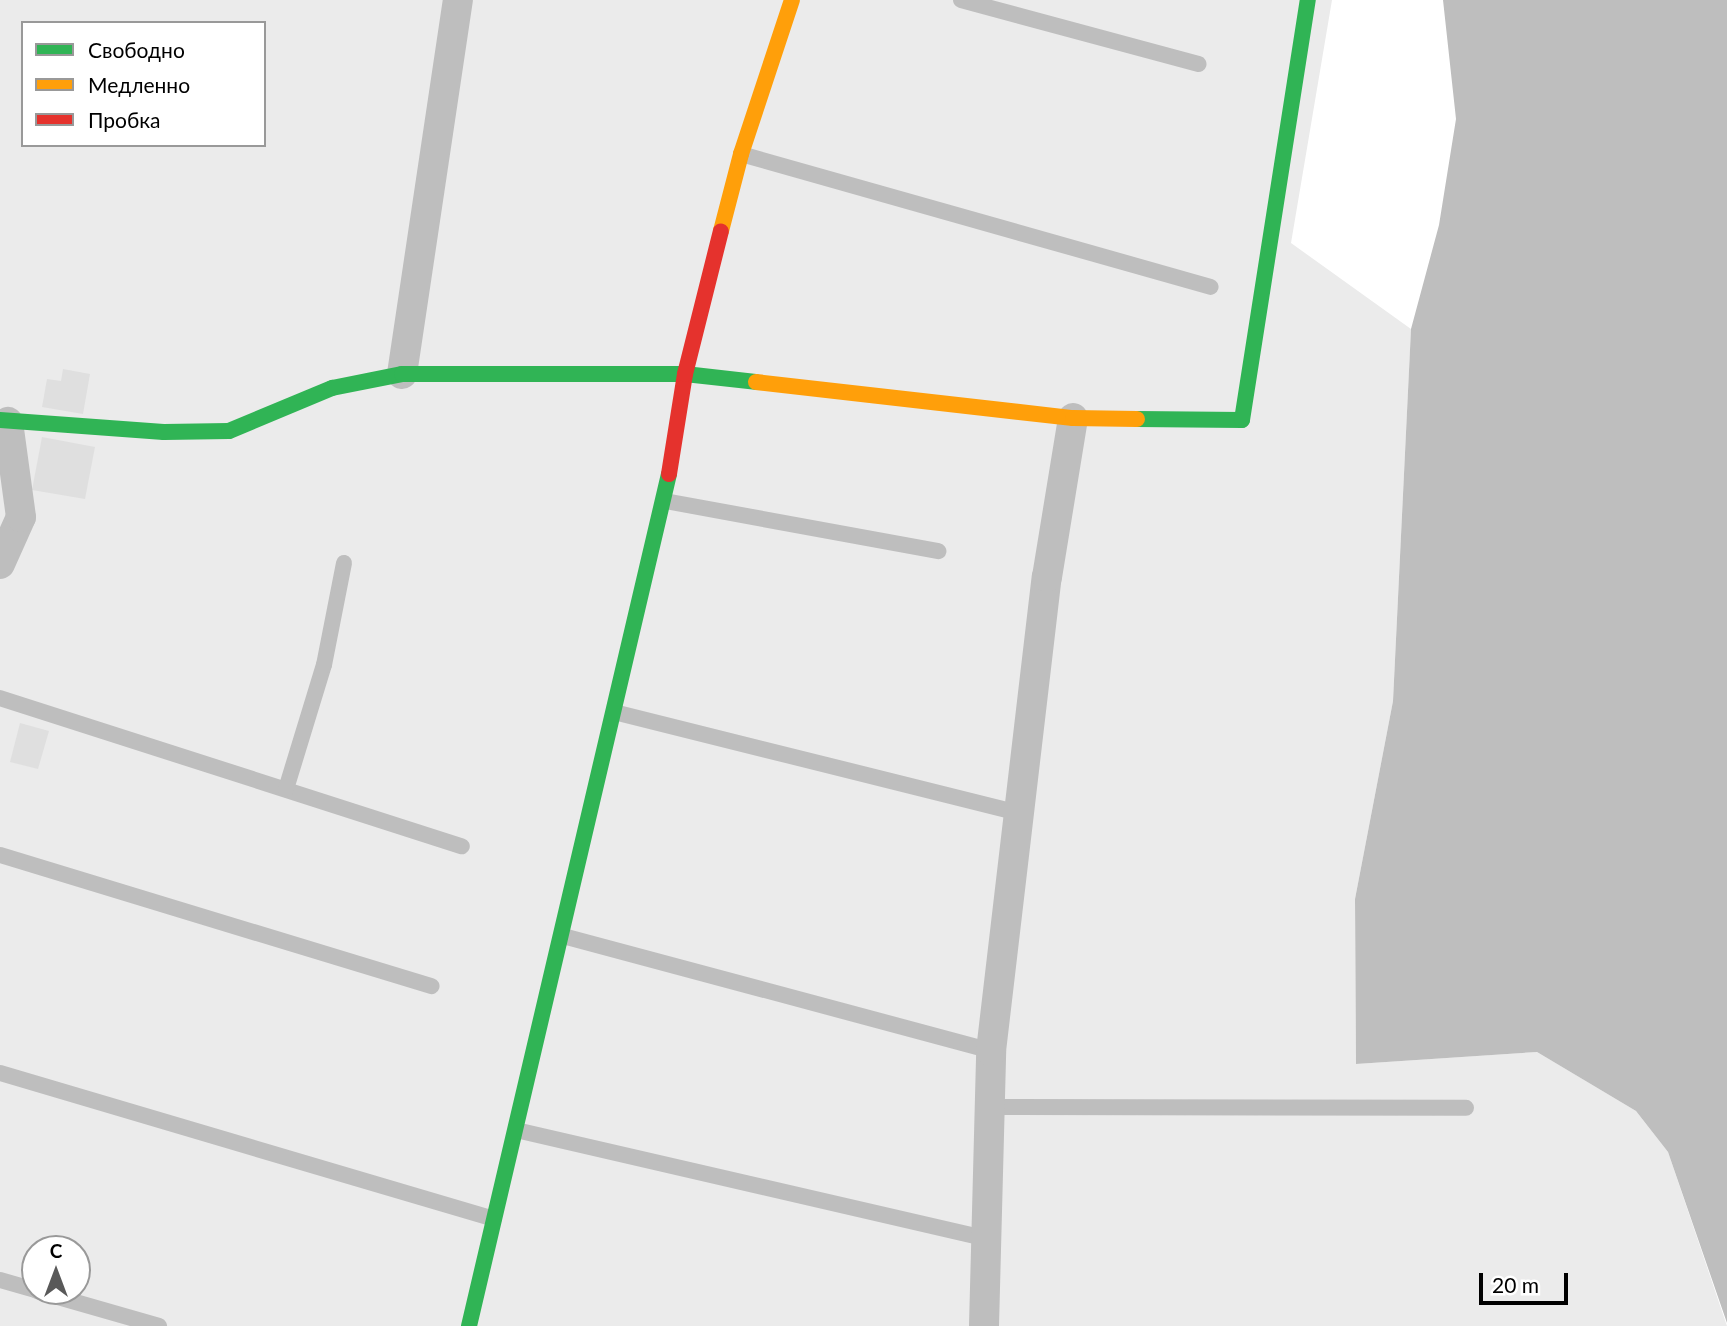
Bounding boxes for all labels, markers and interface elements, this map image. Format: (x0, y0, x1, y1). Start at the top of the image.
legend (21, 21, 266, 147)
text: Свободно (88, 37, 185, 62)
text: Медленно (88, 72, 190, 97)
text: Пробка (88, 107, 161, 132)
north arrow (21, 1235, 91, 1305)
text: С (50, 1239, 62, 1262)
scale bar (1482, 1260, 1571, 1304)
text: 20 m (1492, 1272, 1539, 1297)

